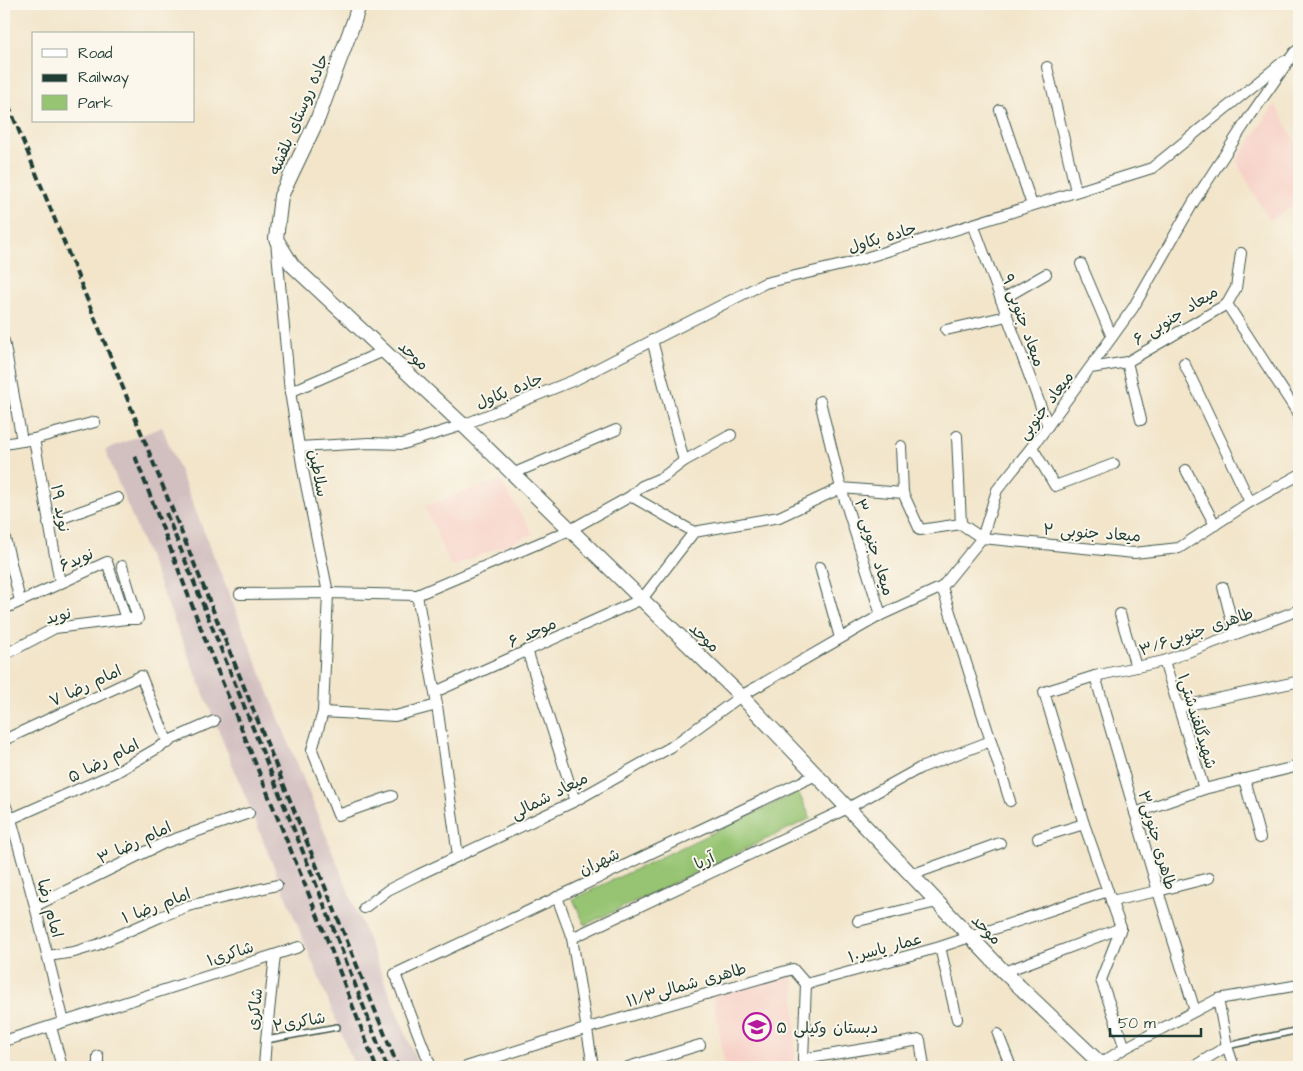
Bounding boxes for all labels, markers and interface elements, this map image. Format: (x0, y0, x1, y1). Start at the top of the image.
legend (32, 32, 195, 122)
text: Road (78, 43, 113, 64)
street label: جاده روستای بلقشه (263, 50, 334, 178)
text: Railway (78, 67, 129, 89)
text: Park (78, 93, 113, 114)
street label: جاده بکاول (845, 217, 919, 259)
street label: میعاد جنوبی ۹ (996, 271, 1050, 370)
street label: میعاد جنوبی ۶ (1129, 281, 1222, 351)
street label: موحد (393, 336, 434, 376)
street label: میعاد جنوبی (1013, 367, 1079, 444)
street label: جاده بکاول (473, 368, 546, 414)
street label: سلاطین (303, 447, 333, 499)
street label: نوید ۱۹ (45, 483, 75, 534)
street label: میعاد جنوبی ۳ (849, 496, 899, 598)
street label: میعاد جنوبی ۲ (1042, 519, 1142, 547)
street label: نوید۶ (56, 543, 97, 577)
street label: نوید (43, 602, 73, 630)
street label: طاهری جنوبی۳/۶ (1136, 602, 1256, 662)
street label: موحد ۶ (505, 613, 560, 653)
street label: موحد (684, 618, 724, 658)
street label: امام رضا ۷ (46, 660, 126, 713)
street label: شهیدگلقندشتی۱ (1172, 671, 1222, 772)
street label: امام رضا ۵ (64, 734, 143, 789)
street label: میعاد شمالی (507, 767, 592, 825)
street label: طاهری جنوبی۳ (1132, 788, 1182, 892)
street label: امام رضا ۳ (94, 816, 175, 871)
street label: شهران (576, 843, 623, 881)
street label: آریا (691, 846, 719, 875)
street label: امام رضا (31, 876, 68, 940)
street label: امام رضا ۱ (119, 883, 194, 930)
street label: موحد (966, 910, 1006, 950)
street label: عمار یاسر۱۰ (846, 928, 925, 968)
street label: شاکری۱ (204, 936, 257, 972)
street label: طاهری شمالی۱۱/۳ (623, 957, 749, 1013)
street label: شاکری (242, 987, 268, 1031)
scale bar (1110, 1006, 1202, 1038)
street label: شاکری۲ (271, 1007, 327, 1037)
school or university icon: دبستان وکیلی ۵ (742, 1012, 772, 1042)
text: 50 m (1118, 1013, 1156, 1034)
place label: دبستان وکیلی ۵ (776, 1017, 878, 1039)

